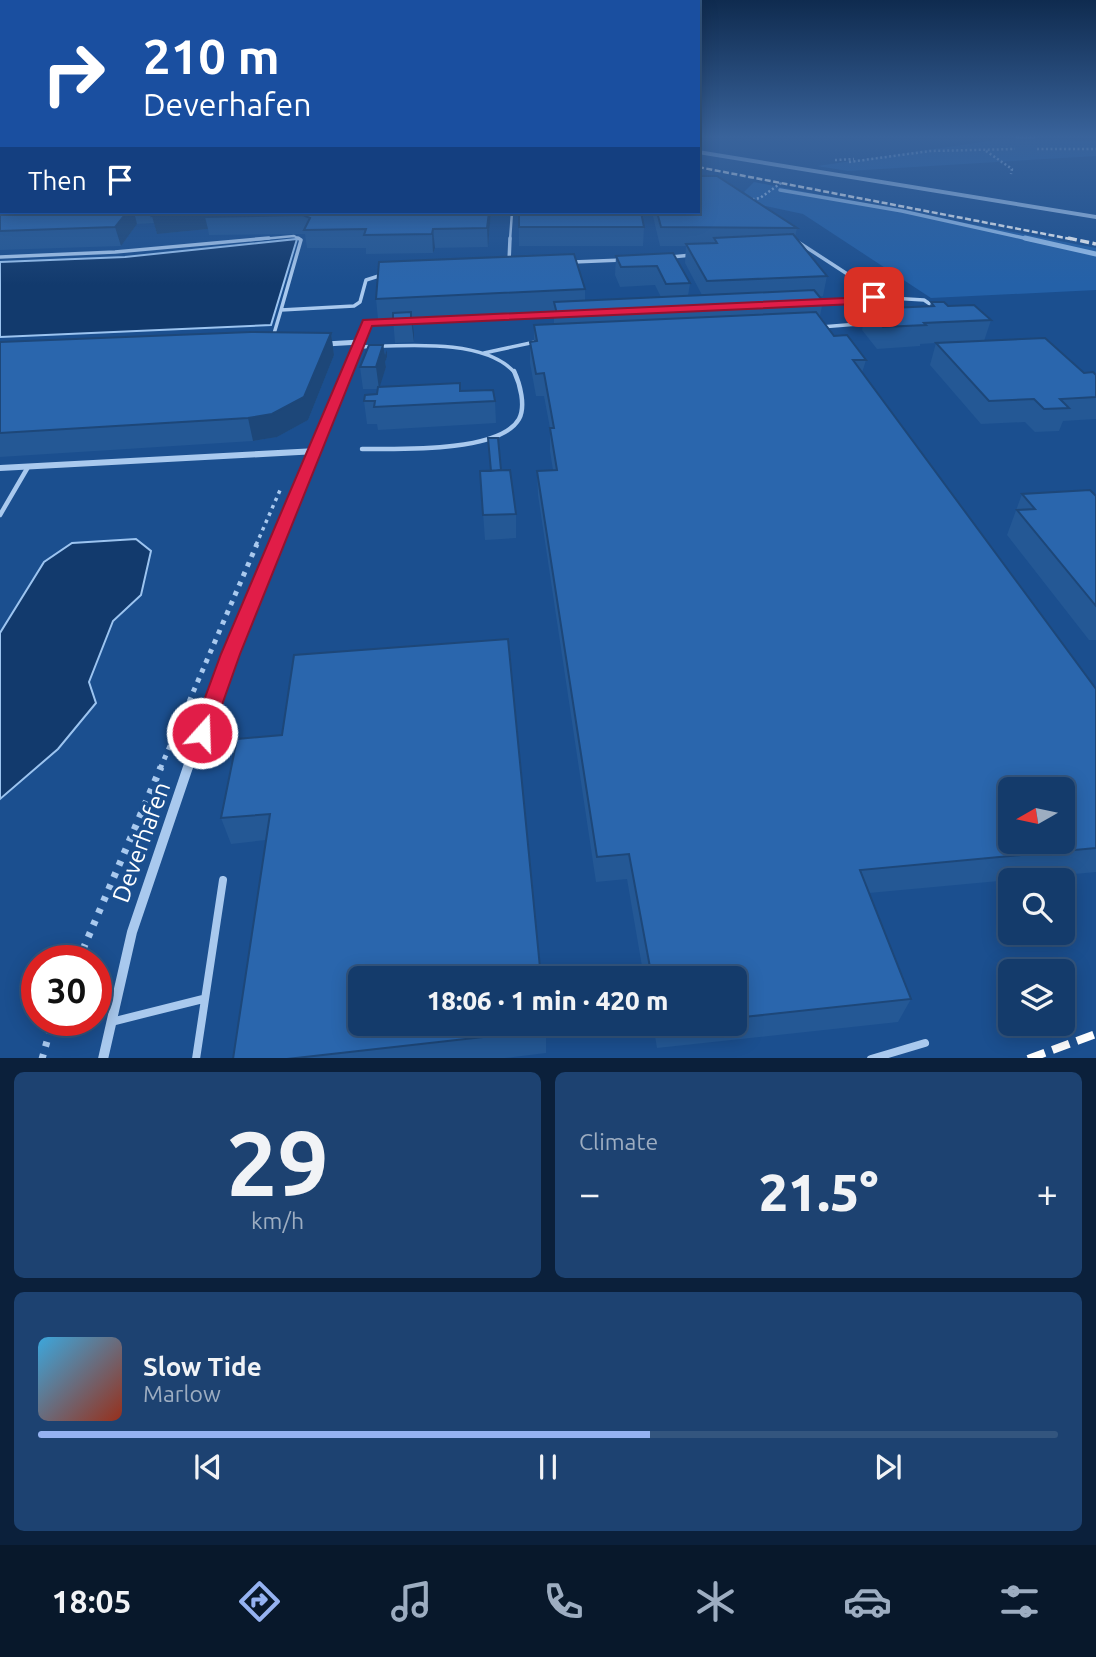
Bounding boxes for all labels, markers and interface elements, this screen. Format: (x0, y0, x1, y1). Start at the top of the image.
icon: right (28, 28, 119, 119)
text: 210 m (143, 28, 280, 83)
text: Deverhafen (143, 86, 311, 122)
icon: arrive (101, 161, 139, 199)
text: Then (28, 166, 87, 195)
pin (844, 267, 904, 327)
icon: arrive (855, 278, 893, 316)
position arrow (165, 696, 239, 770)
north arrow (998, 777, 1074, 854)
map controls (998, 777, 1075, 1036)
street label: Deverhafen (107, 778, 175, 906)
button: search (998, 868, 1075, 945)
speed limit sign: 30 (21, 945, 112, 1036)
button: layers (998, 959, 1075, 1036)
text: 18:06 · 1 min · 420 m (427, 986, 668, 1015)
text: 29 (226, 1111, 329, 1213)
text: Climate (579, 1129, 658, 1154)
text: 21.5° (759, 1163, 878, 1221)
text: − (579, 1172, 600, 1214)
text: + (1037, 1172, 1058, 1214)
text: km/h (251, 1208, 304, 1233)
text: Slow Tide (143, 1352, 262, 1381)
text: Marlow (143, 1381, 221, 1406)
icon: previous (189, 1448, 227, 1486)
icon: pause (529, 1448, 567, 1486)
icon: next (869, 1448, 907, 1486)
icon: directions (235, 1577, 284, 1626)
icon: music (387, 1577, 436, 1626)
icon: phone (539, 1577, 588, 1626)
icon: climate (691, 1577, 740, 1626)
icon: car (843, 1577, 892, 1626)
icon: filters (995, 1577, 1044, 1626)
text: 18:05 (52, 1583, 132, 1619)

